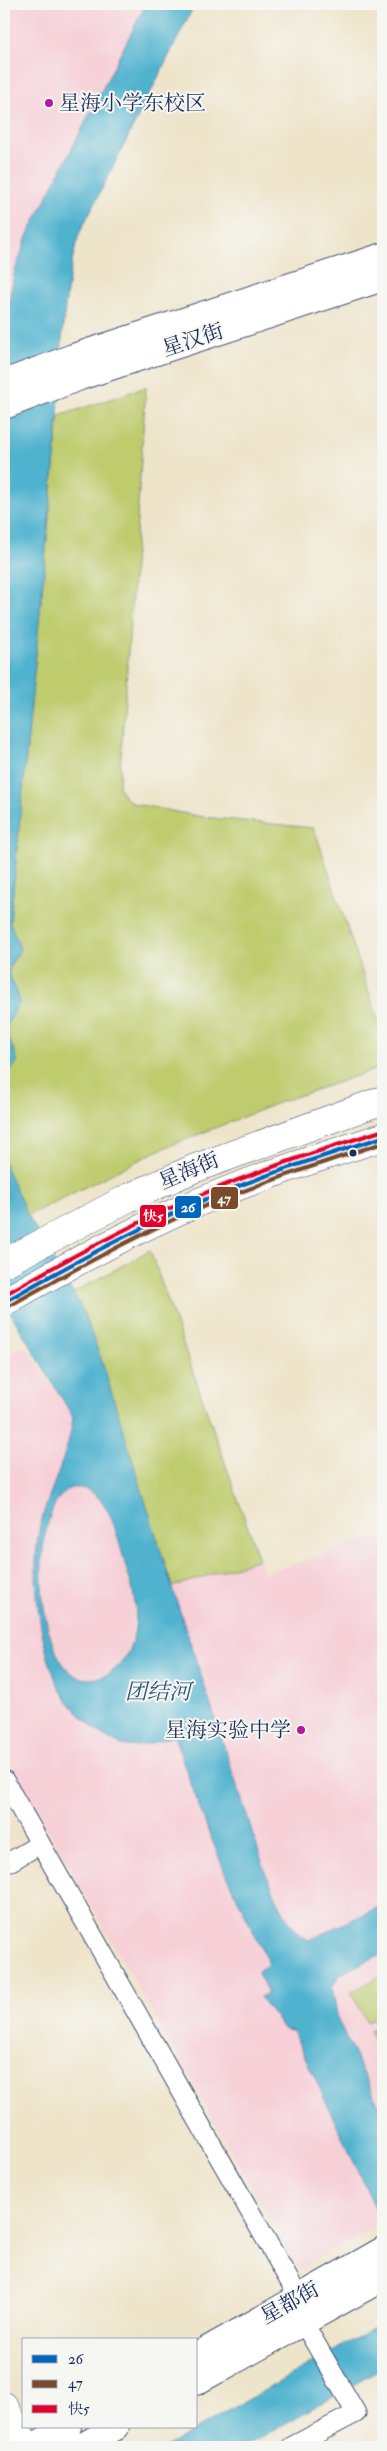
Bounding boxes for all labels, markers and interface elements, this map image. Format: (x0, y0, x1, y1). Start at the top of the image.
place label: 星海小学东校区 (59, 90, 206, 117)
marker: 星海小学东校区 (43, 97, 55, 109)
street label: 星汉街 (159, 317, 227, 363)
street label: 星海街 (155, 1146, 223, 1196)
unlabelled marker (348, 1148, 358, 1158)
line badge: 47 (210, 1186, 239, 1210)
text: 47 (216, 1190, 231, 1207)
line badge: 26 (174, 1195, 202, 1219)
text: 26 (181, 1199, 196, 1216)
line badge: 快5 (139, 1204, 167, 1228)
text: 快5 (143, 1208, 164, 1225)
water label: 团结河 (125, 1678, 195, 1706)
place label: 星海实验中学 (165, 1717, 291, 1744)
marker: 星海实验中学 (295, 1724, 307, 1736)
street label: 星都街 (256, 2276, 324, 2330)
legend (22, 2338, 198, 2428)
text: 26 (68, 2350, 85, 2369)
text: 47 (68, 2374, 83, 2393)
text: 快5 (68, 2400, 90, 2419)

